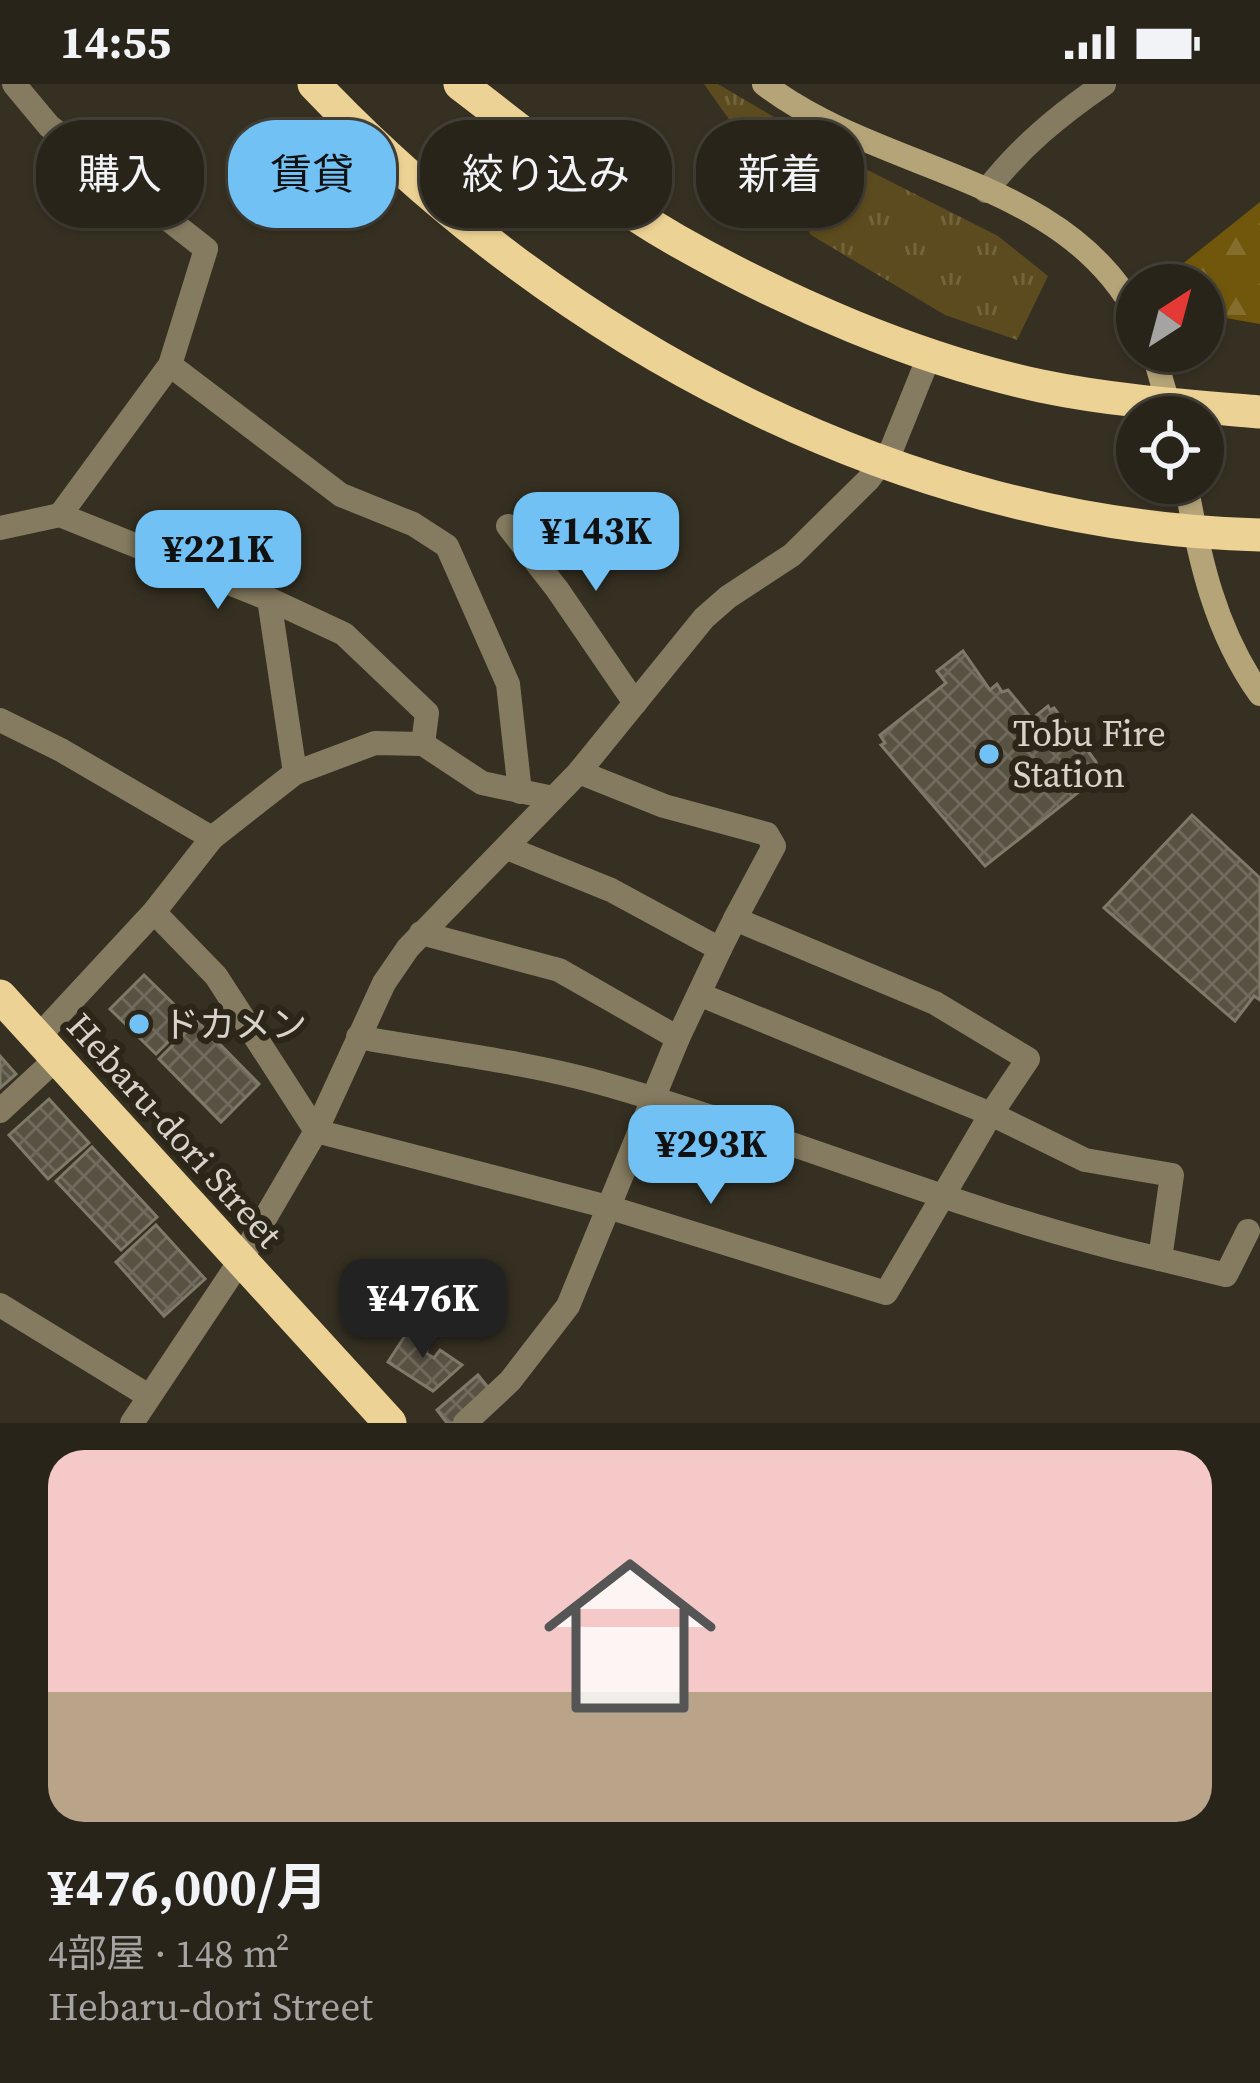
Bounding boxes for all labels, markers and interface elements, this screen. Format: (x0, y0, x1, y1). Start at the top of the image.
text: 14:55 (60, 11, 171, 73)
chip: 購入 (36, 120, 204, 228)
chip: 賃貸 (228, 120, 396, 228)
chip: 絞り込み (420, 120, 672, 228)
chip: 新着 (696, 120, 864, 228)
north arrow (1116, 264, 1224, 372)
map controls (1116, 264, 1224, 504)
button: locate (1116, 396, 1224, 504)
pin: ¥143K (512, 492, 680, 594)
text: ¥143K (540, 504, 652, 557)
pin: ¥221K (134, 510, 302, 612)
text: ¥221K (162, 522, 274, 575)
place label: Tobu Fire Station (1013, 709, 1166, 799)
marker: Tobu Fire Station (976, 741, 1002, 767)
place label: ドカメン (163, 1000, 307, 1049)
street label: Hebaru-dori Street (56, 1002, 293, 1258)
marker: ドカメン (126, 1011, 152, 1037)
pin: ¥293K (627, 1105, 795, 1207)
text: ¥293K (655, 1117, 767, 1170)
pin: ¥476K (339, 1259, 507, 1361)
text: ¥476K (367, 1271, 479, 1324)
icon: home (522, 1528, 738, 1744)
text: ¥476,000/月 (48, 1852, 328, 1922)
text: 4部屋 · 148 m² (48, 1927, 290, 1980)
text: Hebaru-dori Street (48, 1980, 373, 2033)

